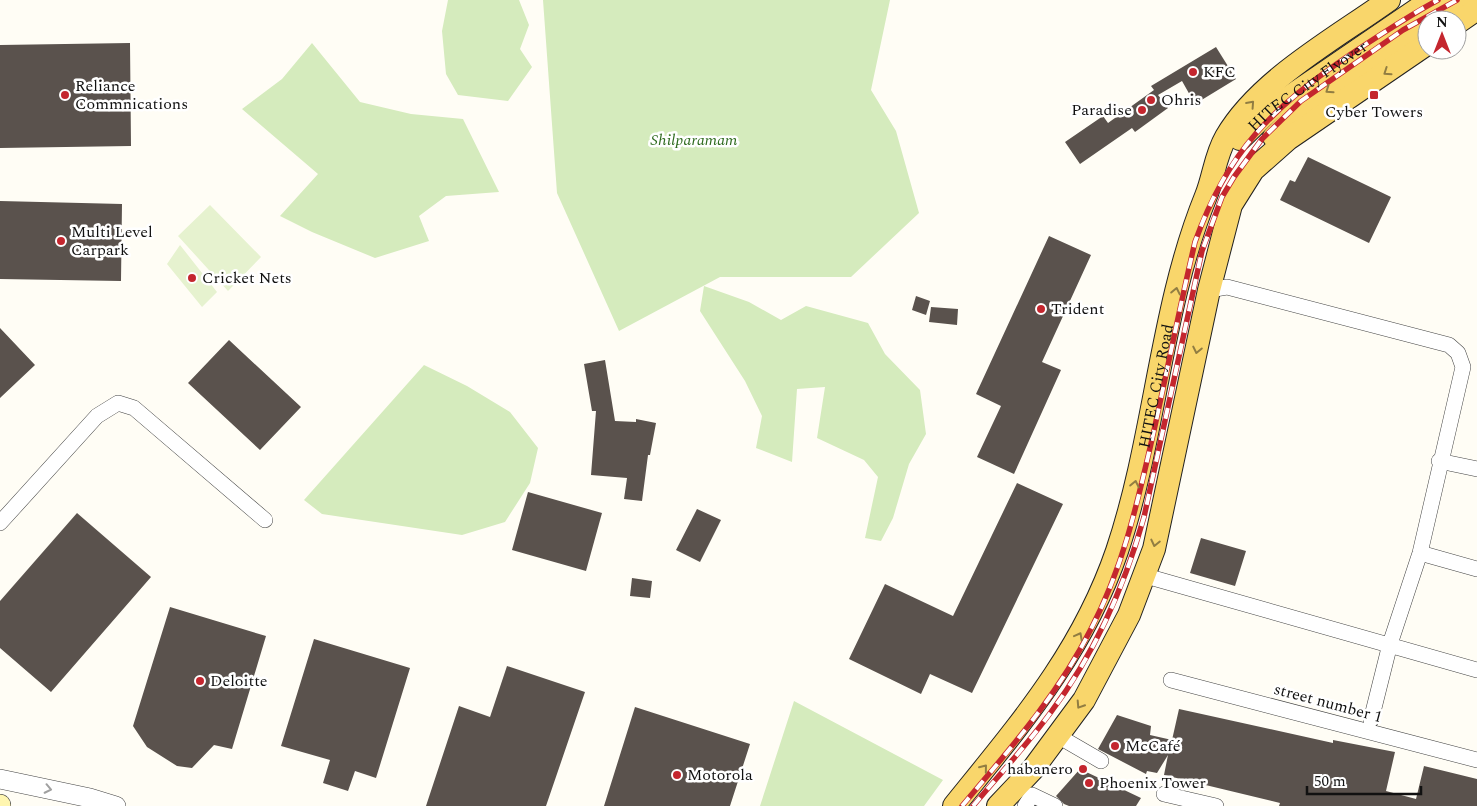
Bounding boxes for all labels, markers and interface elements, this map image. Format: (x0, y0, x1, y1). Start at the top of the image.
north arrow (1417, 10, 1467, 60)
text: N (1436, 12, 1448, 33)
street label: HITEC City Flyover (1242, 35, 1372, 137)
place label: KFC (1203, 60, 1236, 84)
marker: KFC (1187, 66, 1199, 78)
one-way arrow (1383, 66, 1393, 75)
place label: Reliance Commnications (75, 74, 188, 116)
one-way arrow (1325, 84, 1335, 93)
place label: Ohris (1161, 88, 1202, 112)
marker: Reliance Commnications (59, 89, 71, 101)
marker: Cyber Towers (1368, 89, 1380, 101)
marker: Ohris (1145, 94, 1157, 106)
place label: Paradise (1071, 98, 1132, 122)
place label: Cyber Towers (1325, 100, 1423, 124)
one-way arrow (1246, 101, 1255, 110)
marker: Paradise (1136, 104, 1148, 116)
park label: Shilparamam (651, 128, 738, 152)
place label: Multi Level Carpark (71, 220, 153, 262)
marker: Multi Level Carpark (55, 235, 67, 247)
place label: Cricket Nets (202, 266, 292, 290)
marker: Cricket Nets (186, 272, 198, 284)
one-way arrow (1170, 287, 1181, 296)
place label: Trident (1051, 297, 1105, 321)
marker: Trident (1035, 303, 1047, 315)
street label: HITEC City Road (1132, 322, 1180, 450)
one-way arrow (1192, 345, 1202, 354)
one-way arrow (1129, 480, 1140, 489)
one-way arrow (1150, 538, 1161, 547)
one-way arrow (1073, 633, 1083, 642)
place label: Deloitte (210, 669, 268, 693)
marker: Deloitte (194, 675, 206, 687)
street label: street number 1 (1271, 677, 1385, 729)
one-way arrow (1077, 700, 1086, 709)
place label: McCafé (1125, 734, 1181, 758)
marker: McCafé (1109, 740, 1121, 752)
place label: habanero (1007, 757, 1073, 781)
place label: Motorola (687, 763, 753, 787)
marker: habanero (1077, 763, 1089, 775)
scale bar (1307, 764, 1421, 796)
one-way arrow (979, 765, 987, 774)
marker: Motorola (671, 769, 683, 781)
text: 50 m (1314, 770, 1346, 793)
place label: Phoenix Tower (1099, 771, 1206, 795)
marker: Phoenix Tower (1083, 777, 1095, 789)
one-way arrow (43, 783, 52, 794)

